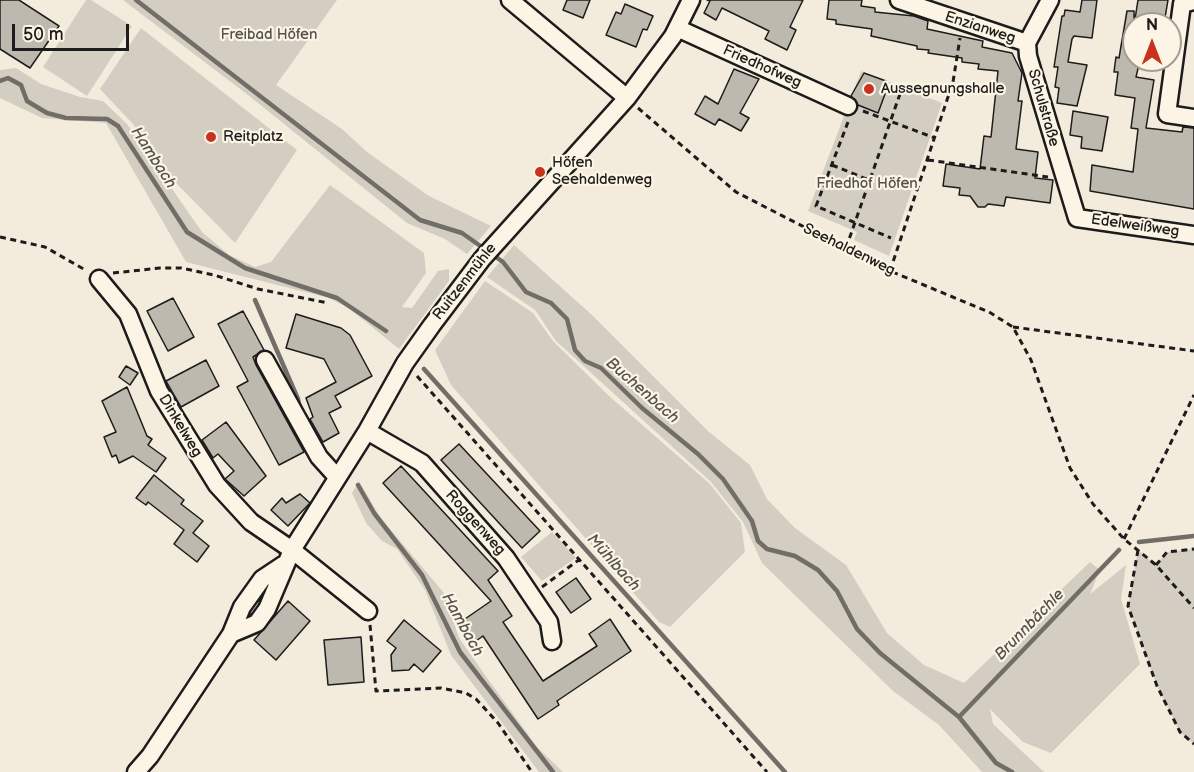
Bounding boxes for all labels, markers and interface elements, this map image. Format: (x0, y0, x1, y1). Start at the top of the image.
street label: Enzianweg (942, 8, 1018, 48)
scale bar (15, 12, 132, 50)
north arrow (1122, 12, 1182, 72)
text: N (1146, 16, 1158, 35)
text: 50 m (23, 24, 64, 45)
park label: Freibad Höfen (221, 26, 317, 44)
street label: Friedhofweg (720, 42, 804, 92)
street label: Schulstraße (1023, 67, 1063, 149)
place label: Aussegnungshalle (881, 80, 1004, 98)
marker: Aussegnungshalle (862, 82, 876, 96)
water label: Hambach (126, 124, 180, 192)
place label: Reitplatz (223, 128, 283, 146)
marker: Reitplatz (204, 130, 218, 144)
place label: Höfen Seehaldenweg (552, 154, 652, 189)
marker: Höfen Seehaldenweg (533, 165, 547, 179)
park label: Friedhof Höfen (816, 175, 918, 193)
street label: Edelweißweg (1090, 211, 1180, 241)
street label: Seehaldenweg (800, 220, 898, 280)
street label: Ruitzenmühle (429, 240, 501, 324)
water label: Buchenbach (602, 354, 682, 428)
street label: Dinkelweg (154, 391, 206, 461)
street label: Roggenweg (441, 487, 509, 559)
water label: Mühlbach (582, 530, 644, 596)
water label: Brunnbächle (991, 585, 1069, 665)
water label: Hambach (437, 590, 487, 660)

